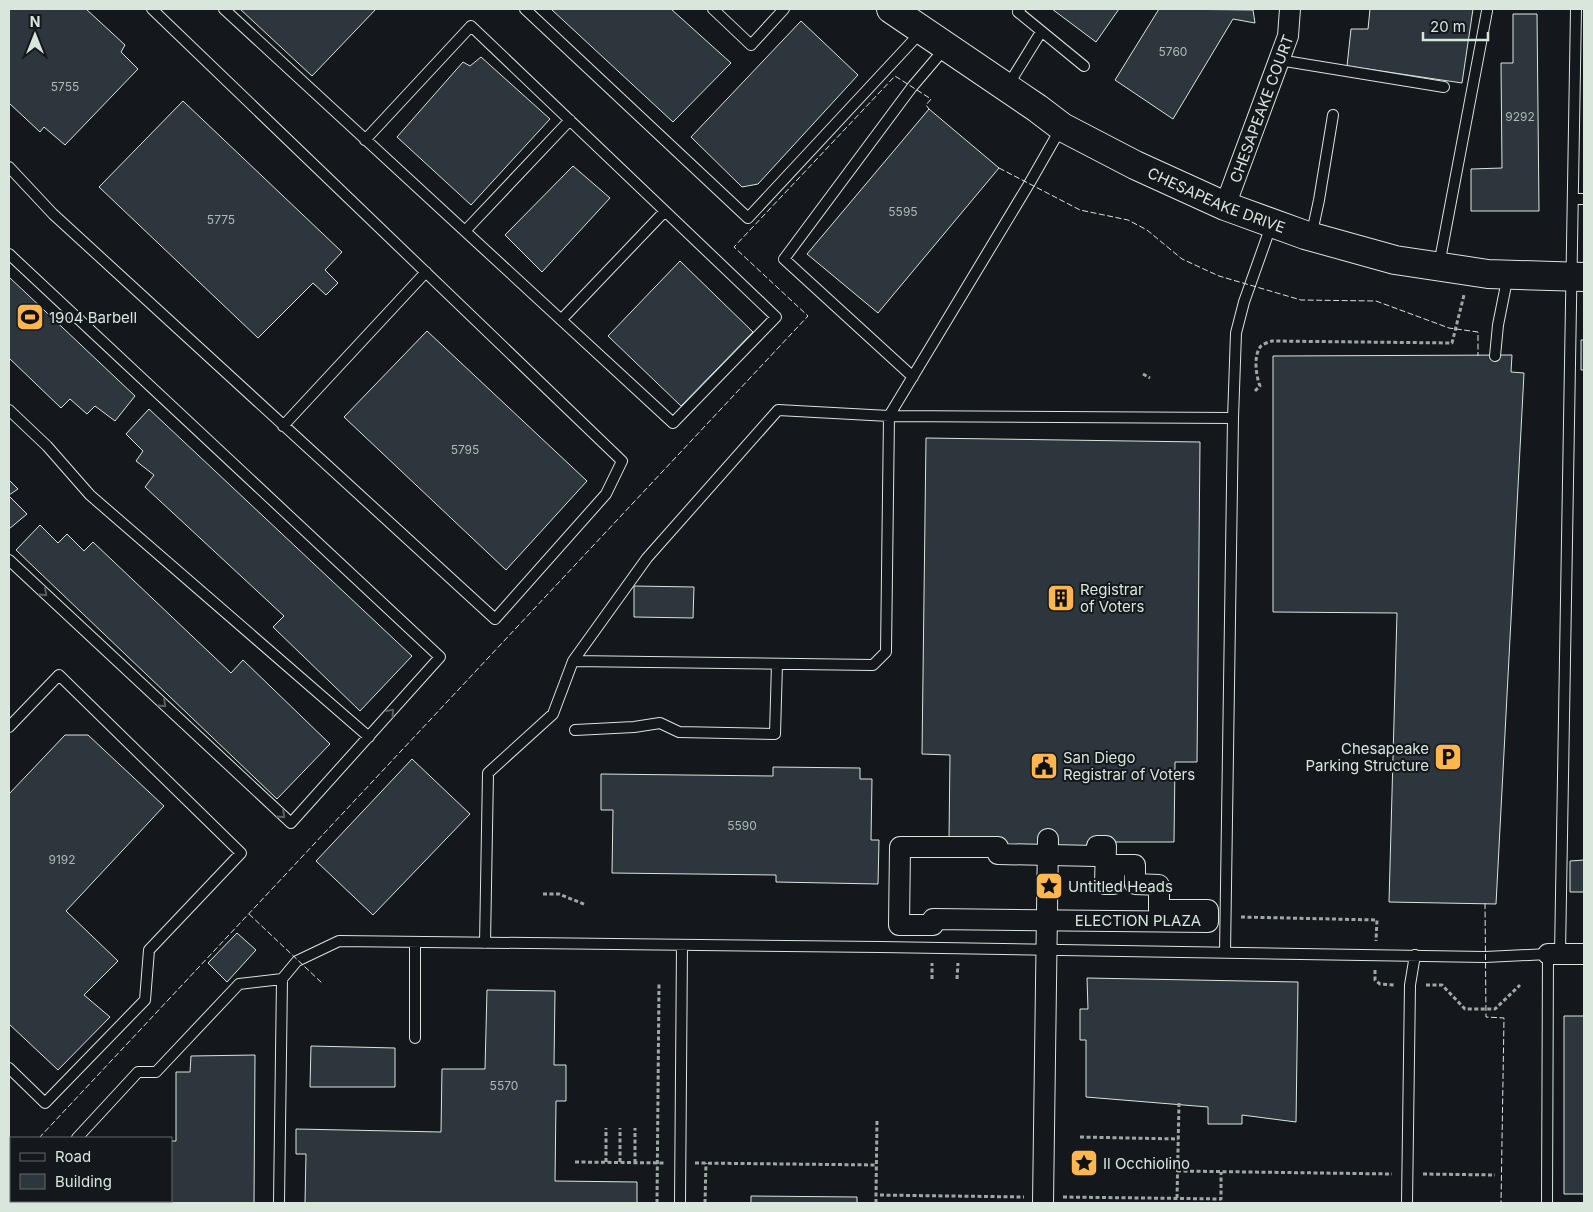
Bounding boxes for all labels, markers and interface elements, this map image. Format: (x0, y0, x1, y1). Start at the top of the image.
north arrow (10, 10, 60, 60)
scale bar (1423, 10, 1488, 42)
text: N (30, 13, 40, 30)
text: 20 m (1430, 17, 1466, 36)
street label: CHESAPEAKE COURT (1225, 32, 1297, 185)
house number: 5760 (1159, 44, 1187, 59)
house number: 5755 (51, 79, 79, 94)
house number: 9292 (1505, 109, 1535, 124)
street label: CHESAPEAKE DRIVE (1145, 163, 1288, 237)
house number: 5595 (888, 204, 918, 219)
house number: 5775 (207, 212, 235, 227)
sports icon: 1904 Barbell (15, 302, 45, 332)
place label: 1904 Barbell (49, 308, 137, 327)
house number: 5795 (451, 442, 479, 457)
place label: Registrar of Voters (1080, 580, 1144, 616)
building icon: Registrar of Voters (1046, 583, 1076, 613)
one-way arrow (39, 587, 48, 596)
one-way arrow (157, 698, 166, 707)
one-way arrow (385, 709, 394, 718)
place label: Chesapeake Parking Structure (1305, 739, 1429, 775)
parking icon: Chesapeake Parking Structure (1433, 742, 1463, 772)
place label: San Diego Registrar of Voters (1063, 748, 1195, 784)
public building icon: San Diego Registrar of Voters (1029, 751, 1059, 781)
one-way arrow (276, 809, 285, 818)
house number: 5590 (727, 818, 757, 833)
house number: 9192 (48, 852, 76, 867)
place icon: Untitled Heads (1034, 871, 1064, 901)
place label: Untitled Heads (1068, 877, 1173, 896)
street label: ELECTION PLAZA (1075, 911, 1201, 930)
house number: 5570 (490, 1078, 518, 1093)
legend (10, 1137, 172, 1202)
text: Road (55, 1147, 91, 1166)
place icon: Il Occhiolino (1069, 1148, 1099, 1178)
place label: Il Occhiolino (1103, 1154, 1190, 1173)
text: Building (55, 1172, 112, 1191)

